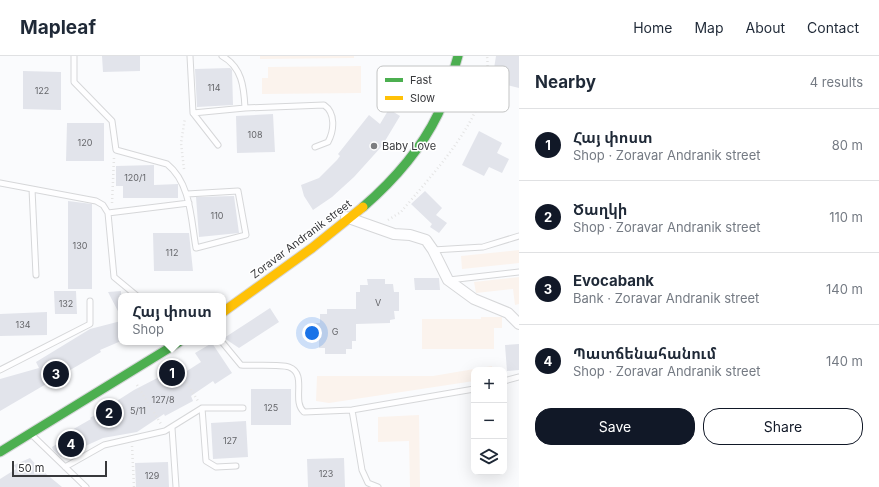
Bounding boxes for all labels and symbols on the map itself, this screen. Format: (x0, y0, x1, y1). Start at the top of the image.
legend (377, 66, 509, 112)
text: Fast (410, 73, 432, 87)
house number: 114 (207, 82, 221, 93)
house number: 122 (35, 85, 49, 96)
text: Slow (410, 91, 435, 105)
house number: 108 (248, 129, 263, 140)
house number: 120 (78, 137, 93, 148)
place label: Baby Love (382, 139, 436, 153)
marker: Baby Love (369, 141, 379, 151)
house number: 120/1 (124, 172, 146, 183)
street label: Zoravar Andranik street (248, 196, 354, 281)
house number: 110 (211, 210, 224, 221)
house number: 130 (73, 240, 88, 251)
house number: 112 (166, 247, 178, 258)
house number: V (375, 297, 381, 308)
house number: 132 (59, 298, 73, 309)
house number: 134 (15, 319, 31, 330)
your location (302, 323, 322, 343)
house number: G (332, 326, 339, 337)
pin: 1 (159, 358, 185, 388)
pin: 3 (43, 359, 69, 389)
house number: 127/8 (151, 394, 175, 405)
pin: 2 (96, 398, 122, 428)
house number: 125 (264, 402, 278, 413)
house number: 5/11 (130, 405, 146, 416)
pin: 4 (58, 429, 84, 459)
house number: 127 (223, 435, 237, 446)
scale bar (12, 459, 107, 478)
house number: 123 (319, 468, 334, 479)
house number: 129 (145, 470, 160, 481)

